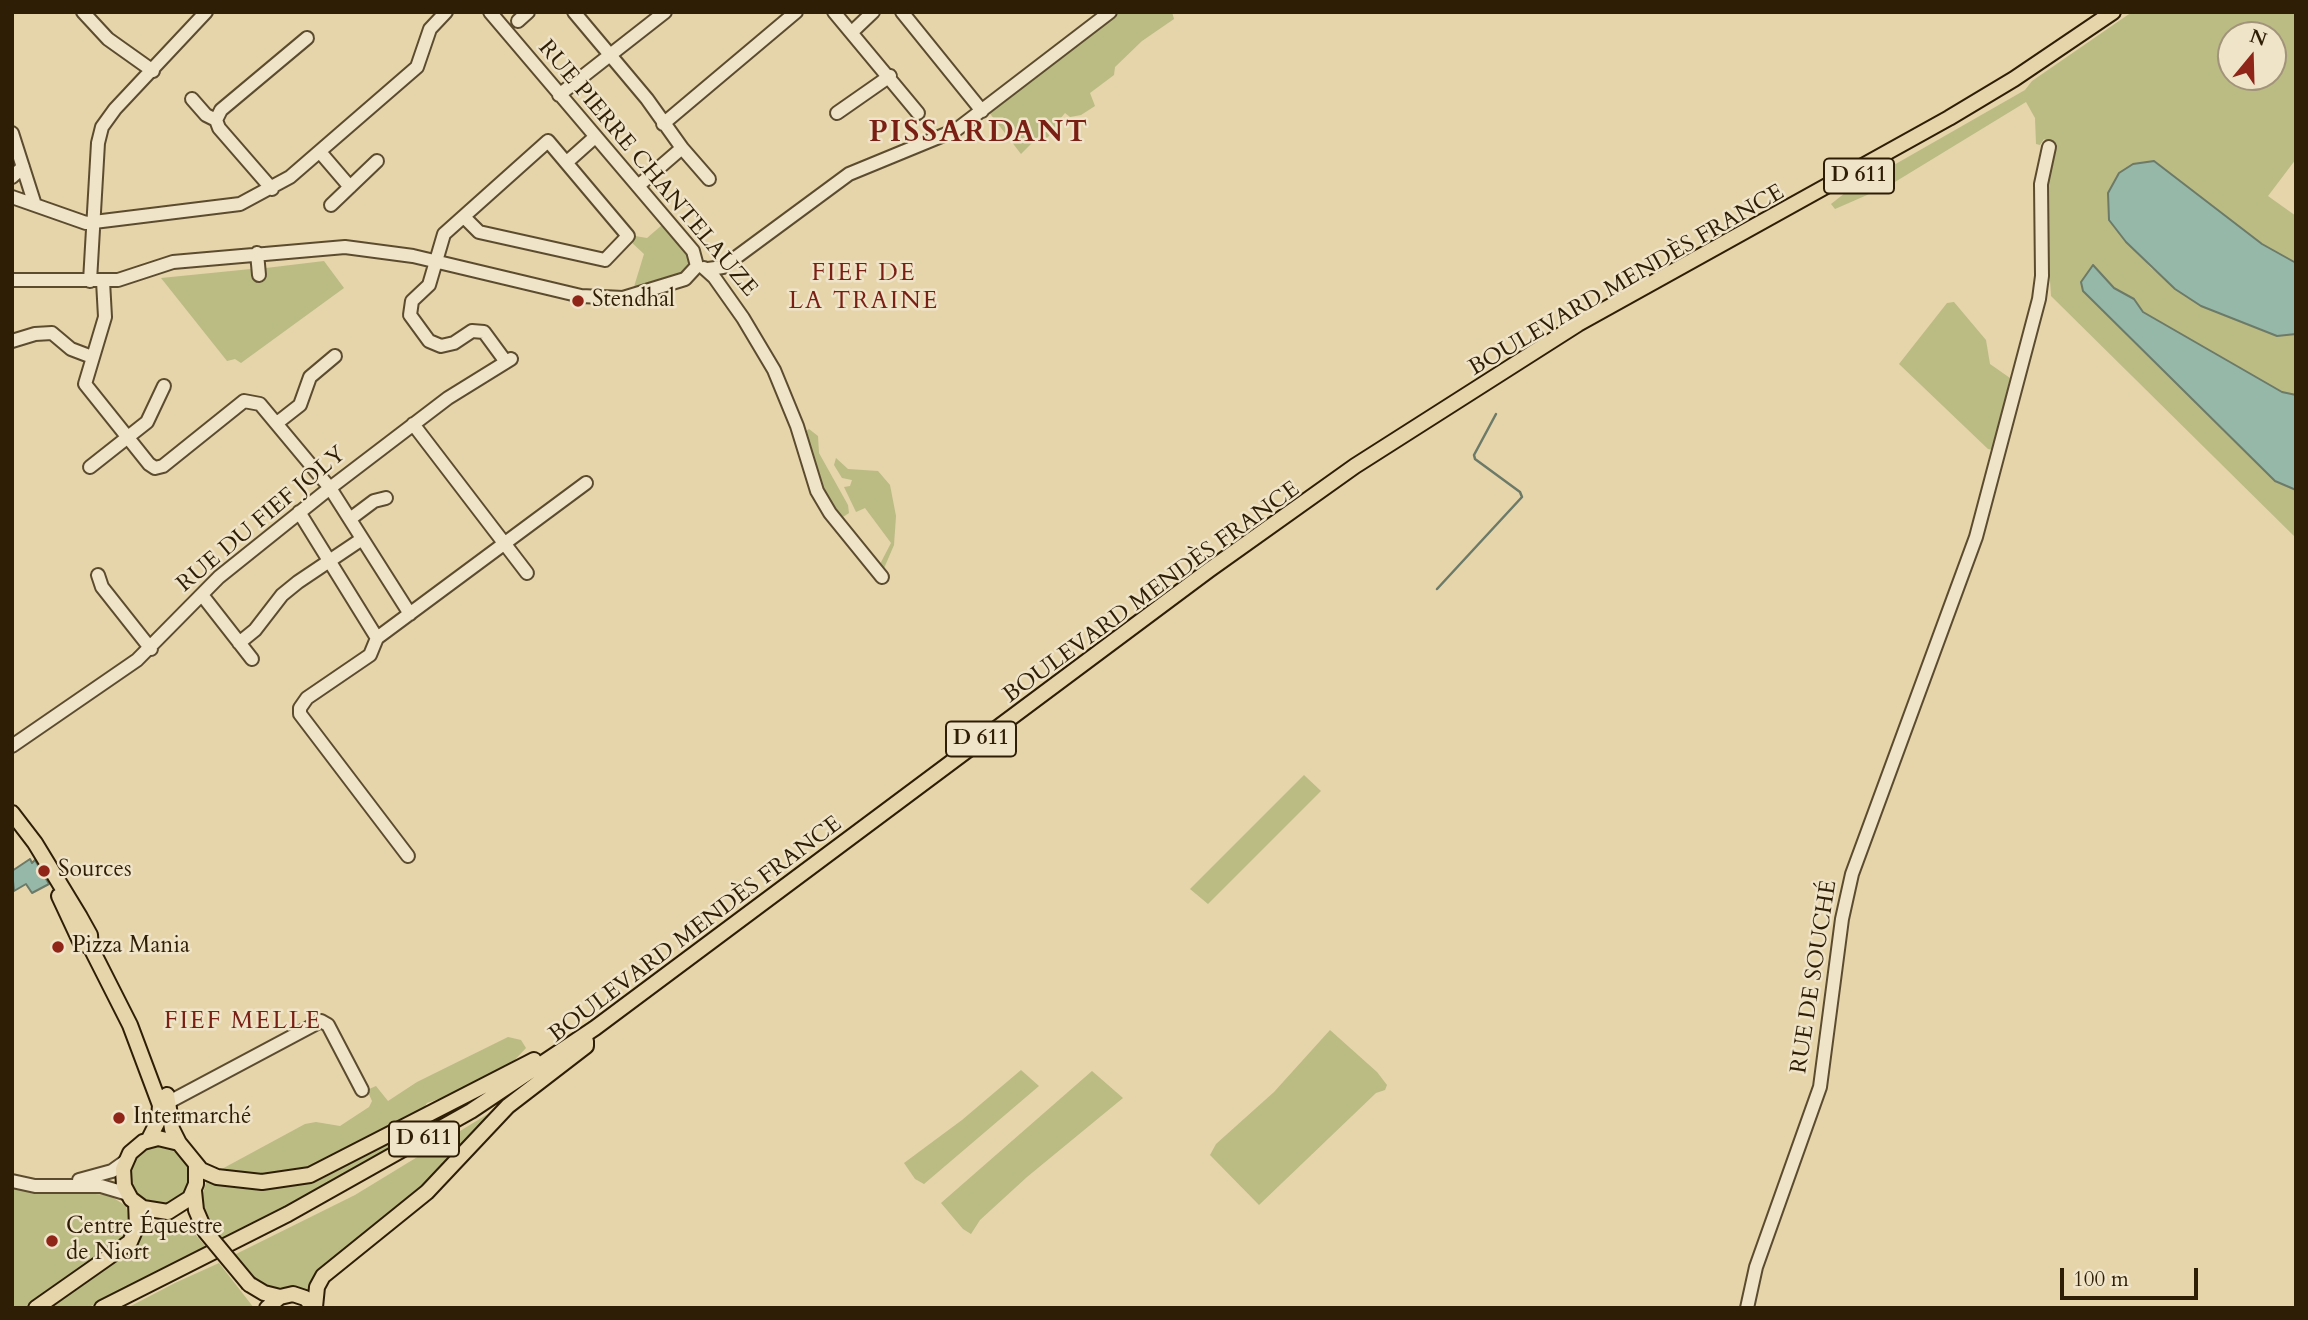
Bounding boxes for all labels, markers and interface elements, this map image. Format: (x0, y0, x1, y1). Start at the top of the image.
north arrow (2217, 21, 2287, 91)
text: N (2246, 23, 2270, 53)
street label: RUE PIERRE CHANTELAUZE (531, 35, 763, 303)
district label: PISSARDANT (870, 116, 1088, 152)
road number: D 611 (1824, 158, 1894, 194)
street label: BOULEVARD MENDÈS FRANCE (1465, 179, 1789, 383)
district label: FIEF DE LA TRAINE (790, 260, 938, 316)
place label: Stendhal (592, 287, 675, 315)
marker: Stendhal (570, 293, 586, 309)
street label: RUE DU FIEF JOLY (172, 441, 352, 599)
street label: BOULEVARD MENDÈS FRANCE (999, 476, 1305, 710)
road number: D 611 (946, 722, 1016, 756)
street label: BOULEVARD MENDÈS FRANCE (544, 811, 848, 1049)
place label: Sources (58, 857, 132, 885)
marker: Sources (36, 863, 52, 879)
street label: RUE DE SOUCHÉ (1786, 878, 1844, 1076)
place label: Pizza Mania (72, 933, 190, 961)
marker: Pizza Mania (50, 939, 66, 955)
district label: FIEF MELLE (165, 1008, 321, 1036)
place label: Intermarché (133, 1104, 251, 1132)
marker: Intermarché (111, 1110, 127, 1126)
road number: D 611 (389, 1122, 459, 1156)
place label: Centre Équestre de Niort (66, 1214, 223, 1268)
marker: Centre Équestre de Niort (44, 1233, 60, 1249)
scale bar (2063, 1254, 2201, 1298)
text: 100 m (2073, 1265, 2129, 1294)

